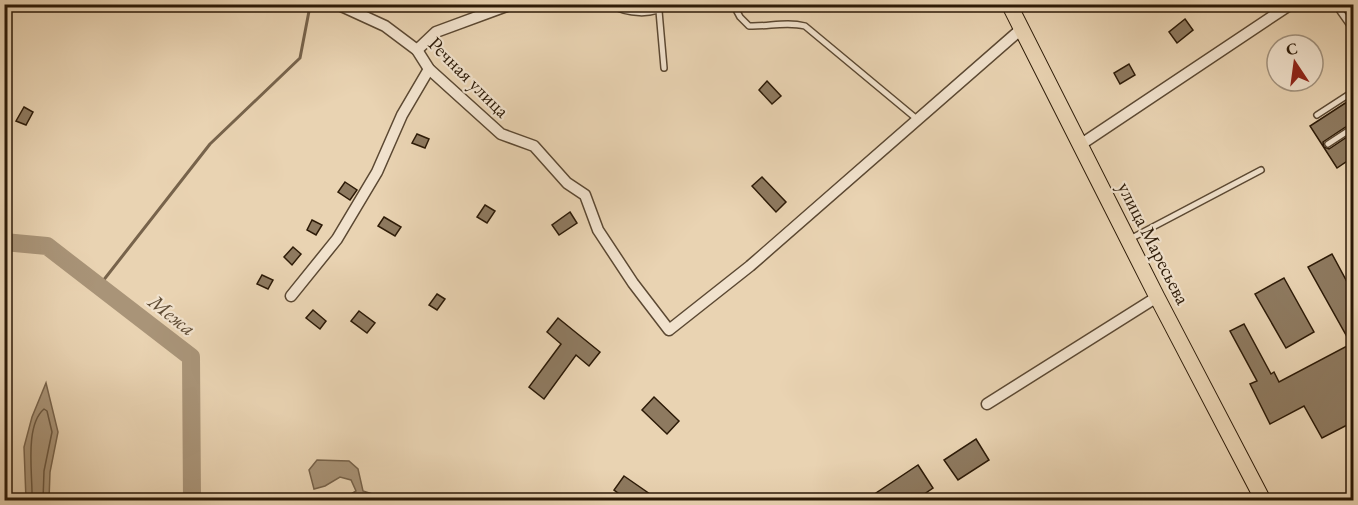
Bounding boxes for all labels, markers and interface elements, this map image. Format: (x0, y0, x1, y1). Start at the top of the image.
street label: Речная улица (423, 31, 515, 123)
north arrow (1265, 33, 1325, 93)
text: С (1284, 37, 1300, 60)
street label: улица Маресьева (1112, 177, 1196, 309)
water label: Межа (142, 286, 201, 342)

